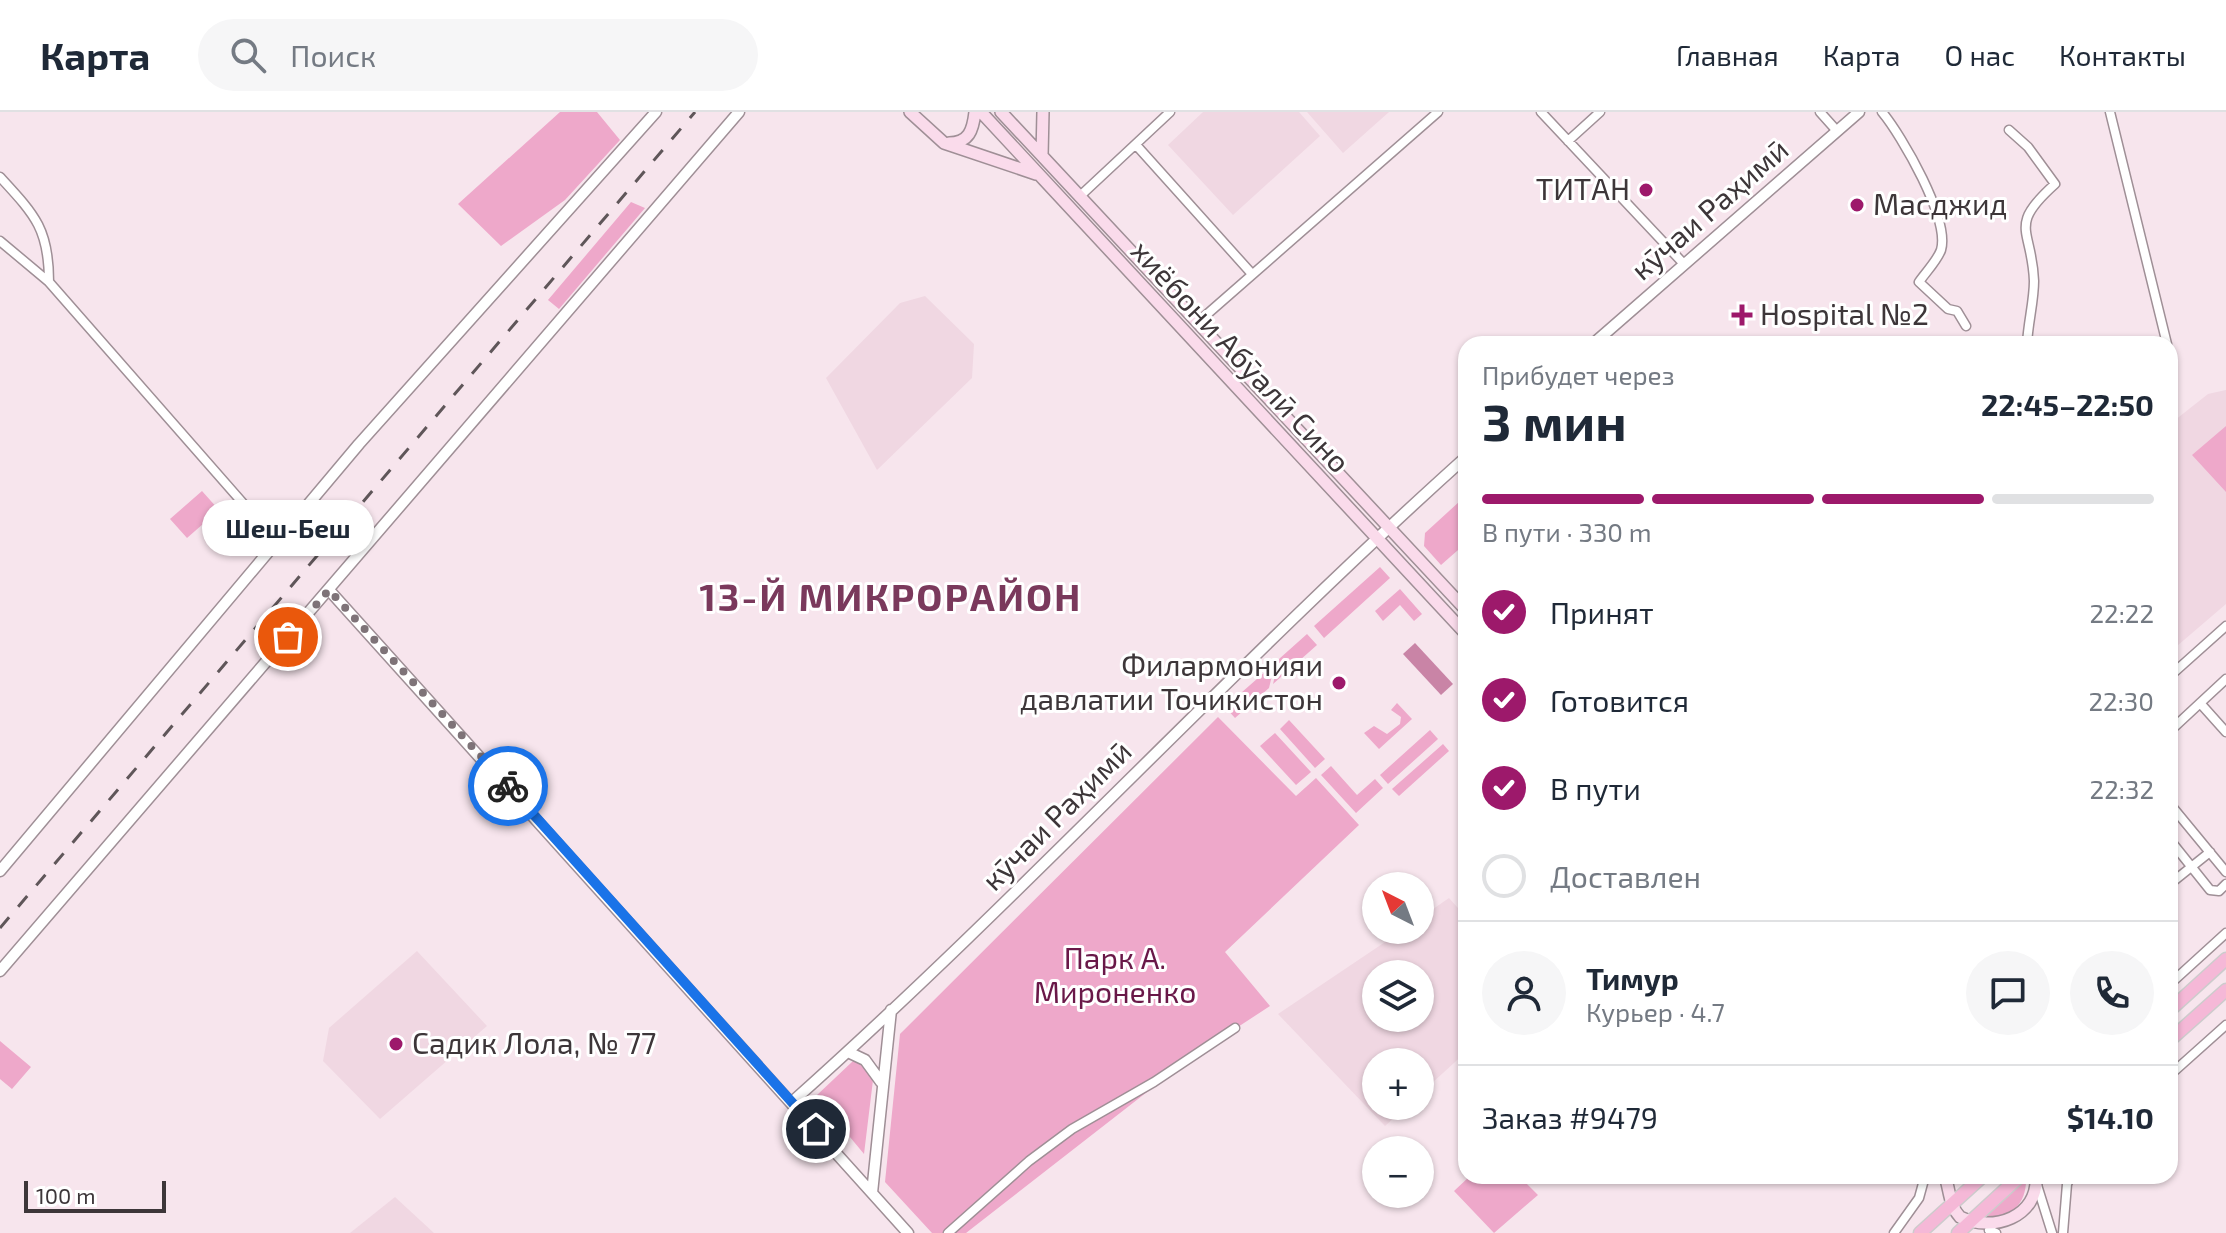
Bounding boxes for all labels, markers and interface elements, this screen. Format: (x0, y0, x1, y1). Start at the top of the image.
search box (198, 19, 758, 91)
text: Карта (40, 32, 150, 78)
icon: search (226, 33, 270, 77)
text: Поиск (290, 37, 376, 73)
text: Главная (1676, 38, 1779, 72)
text: Карта (1823, 38, 1901, 72)
text: О нас (1945, 38, 2015, 72)
text: Контакты (2059, 38, 2186, 72)
street label: кӯчаи Раҳимӣ (1623, 130, 1795, 287)
place label: ТИТАН (1536, 170, 1630, 206)
marker: ТИТАН (1637, 181, 1655, 199)
place label: Масджид (1873, 185, 2007, 221)
marker: Масджид (1848, 196, 1866, 214)
street label: хиёбони Абӯалӣ Сино (1124, 232, 1358, 480)
place label: Hospital №2 (1760, 295, 1929, 331)
marker: Hospital №2 (1731, 304, 1753, 326)
text: Прибудет через (1482, 359, 1675, 390)
text: 22:45–22:50 (1981, 386, 2154, 422)
text: 3 мин (1482, 389, 1627, 451)
callout: Шеш-Беш (202, 501, 374, 557)
text: Шеш-Беш (225, 512, 351, 543)
text: В пути · 330 m (1482, 516, 1652, 547)
district label: 13-Й МИКРОРАЙОН (699, 573, 1083, 619)
icon: check (1482, 590, 1526, 634)
text: Принят (1550, 594, 1654, 630)
text: 22:22 (2089, 597, 2154, 628)
pin (254, 603, 322, 671)
icon: bag (266, 615, 310, 659)
place label: Филармонияи давлатии Точикистон (1020, 646, 1323, 716)
marker: Филармонияи давлатии Точикистон (1330, 674, 1348, 692)
icon: check (1482, 678, 1526, 722)
text: Готовится (1550, 682, 1689, 718)
text: 22:30 (2089, 685, 2154, 716)
street label: кӯчаи Раҳимӣ (973, 732, 1139, 898)
courier (468, 746, 548, 826)
icon: bike (486, 764, 530, 808)
icon: check (1482, 766, 1526, 810)
text: В пути (1550, 770, 1641, 806)
text: 22:32 (2090, 773, 2154, 804)
text: Доставлен (1550, 858, 1701, 894)
north arrow (1362, 872, 1434, 944)
map controls (1362, 872, 1434, 1208)
park label: Парк А. Мироненко (1034, 939, 1196, 1009)
button: person (1482, 951, 1566, 1035)
button: chat (1966, 951, 2050, 1035)
button: phone (2070, 951, 2154, 1035)
button: layers (1362, 960, 1434, 1032)
text: Тимур (1586, 960, 1679, 996)
text: Курьер · 4.7 (1586, 996, 1725, 1027)
place label: Садик Лола, № 77 (412, 1024, 656, 1060)
marker: Садик Лола, № 77 (387, 1035, 405, 1053)
button: + (1362, 1048, 1434, 1120)
pin (782, 1095, 850, 1163)
text: Заказ #9479 (1482, 1099, 1658, 1135)
text: $14.10 (2067, 1099, 2154, 1135)
icon: home (794, 1107, 838, 1151)
button: − (1362, 1136, 1434, 1208)
scale bar (24, 1177, 166, 1213)
text: 100 m (36, 1182, 95, 1208)

